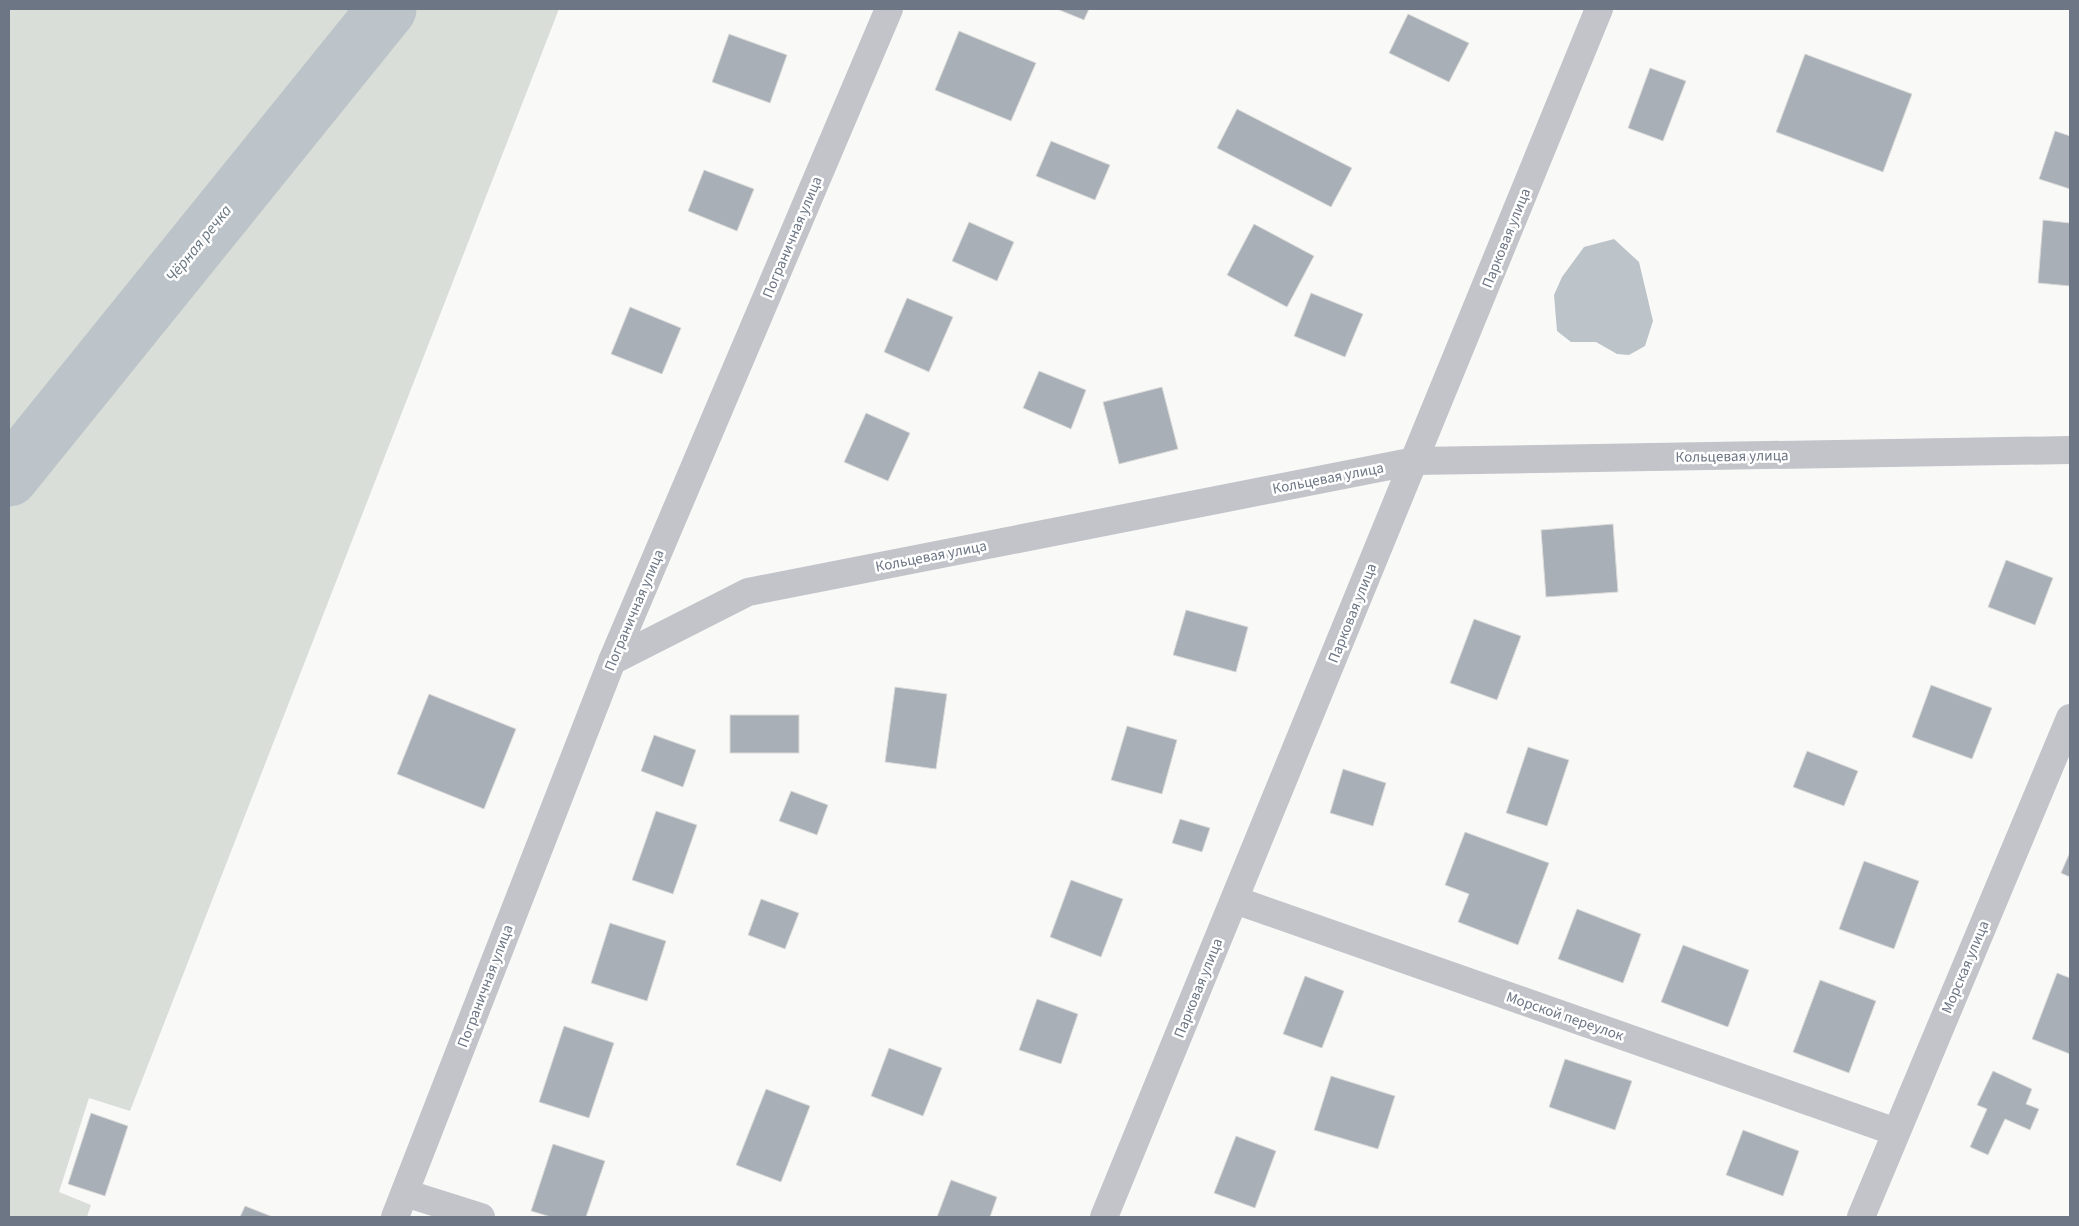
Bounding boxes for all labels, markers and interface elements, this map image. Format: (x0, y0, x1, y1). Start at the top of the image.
street label: Пограничная улица (757, 173, 828, 301)
street label: Парковая улица (1477, 185, 1536, 291)
water label: Чёрная речка (161, 200, 237, 287)
street label: Кольцевая улица (1675, 445, 1789, 468)
street label: Кольцевая улица (1271, 457, 1386, 500)
street label: Кольцевая улица (874, 535, 989, 578)
street label: Пограничная улица (599, 546, 670, 674)
street label: Парковая улица (1323, 560, 1382, 666)
street label: Морская улица (1936, 917, 1994, 1017)
street label: Пограничная улица (452, 922, 519, 1051)
street label: Парковая улица (1169, 935, 1228, 1041)
street label: Морской переулок (1503, 987, 1627, 1047)

